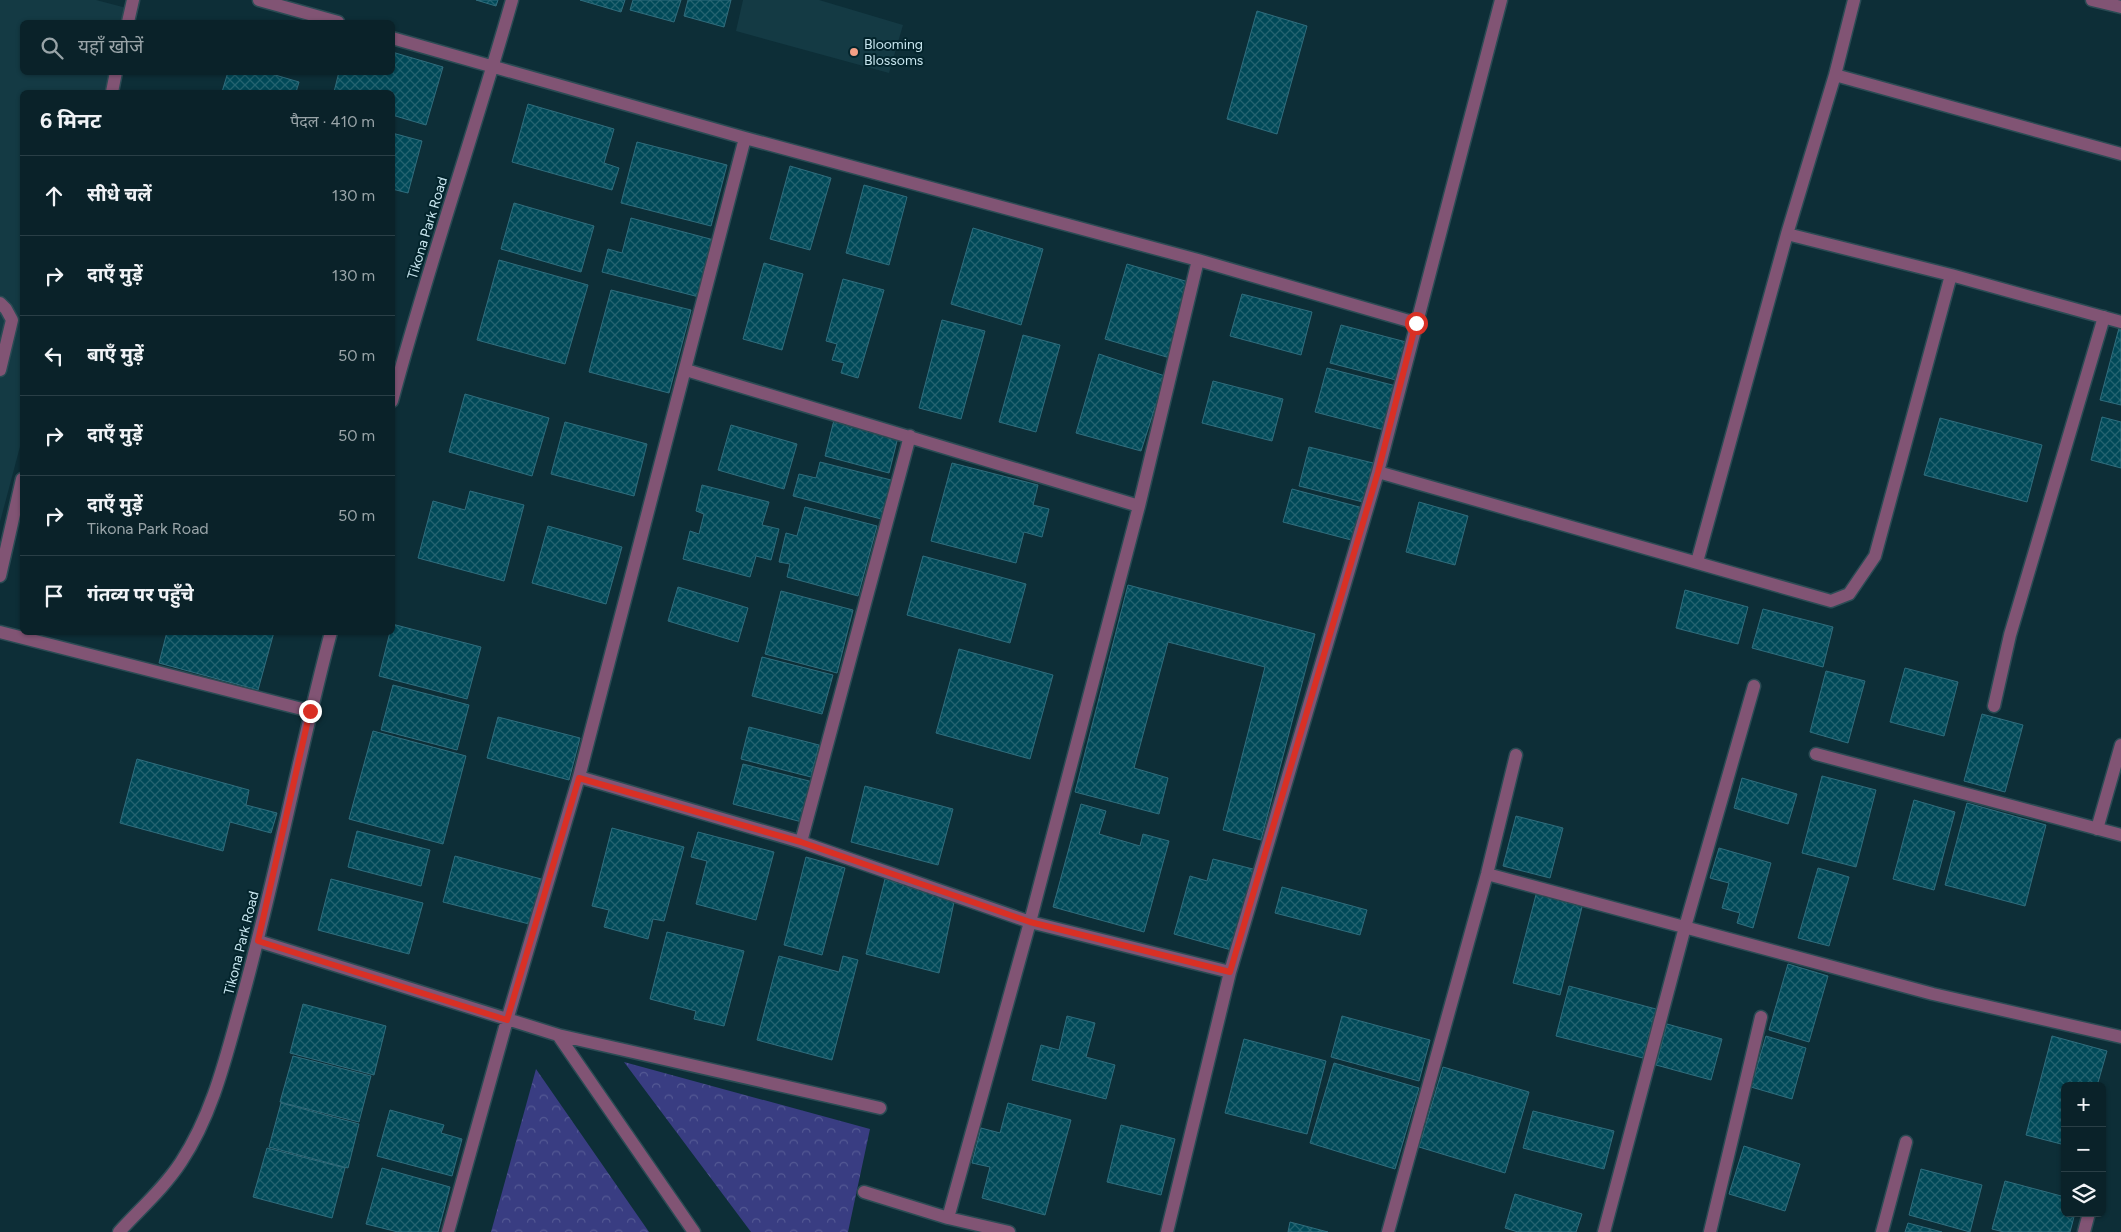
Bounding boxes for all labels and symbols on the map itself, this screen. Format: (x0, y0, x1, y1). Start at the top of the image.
place label: Blooming Blossoms (864, 36, 923, 69)
marker: Blooming Blossoms (848, 46, 860, 58)
street label: Tikona Park Road (404, 175, 451, 282)
route start (1405, 312, 1428, 335)
route end (299, 700, 322, 723)
street label: Tikona Park Road (220, 889, 263, 997)

